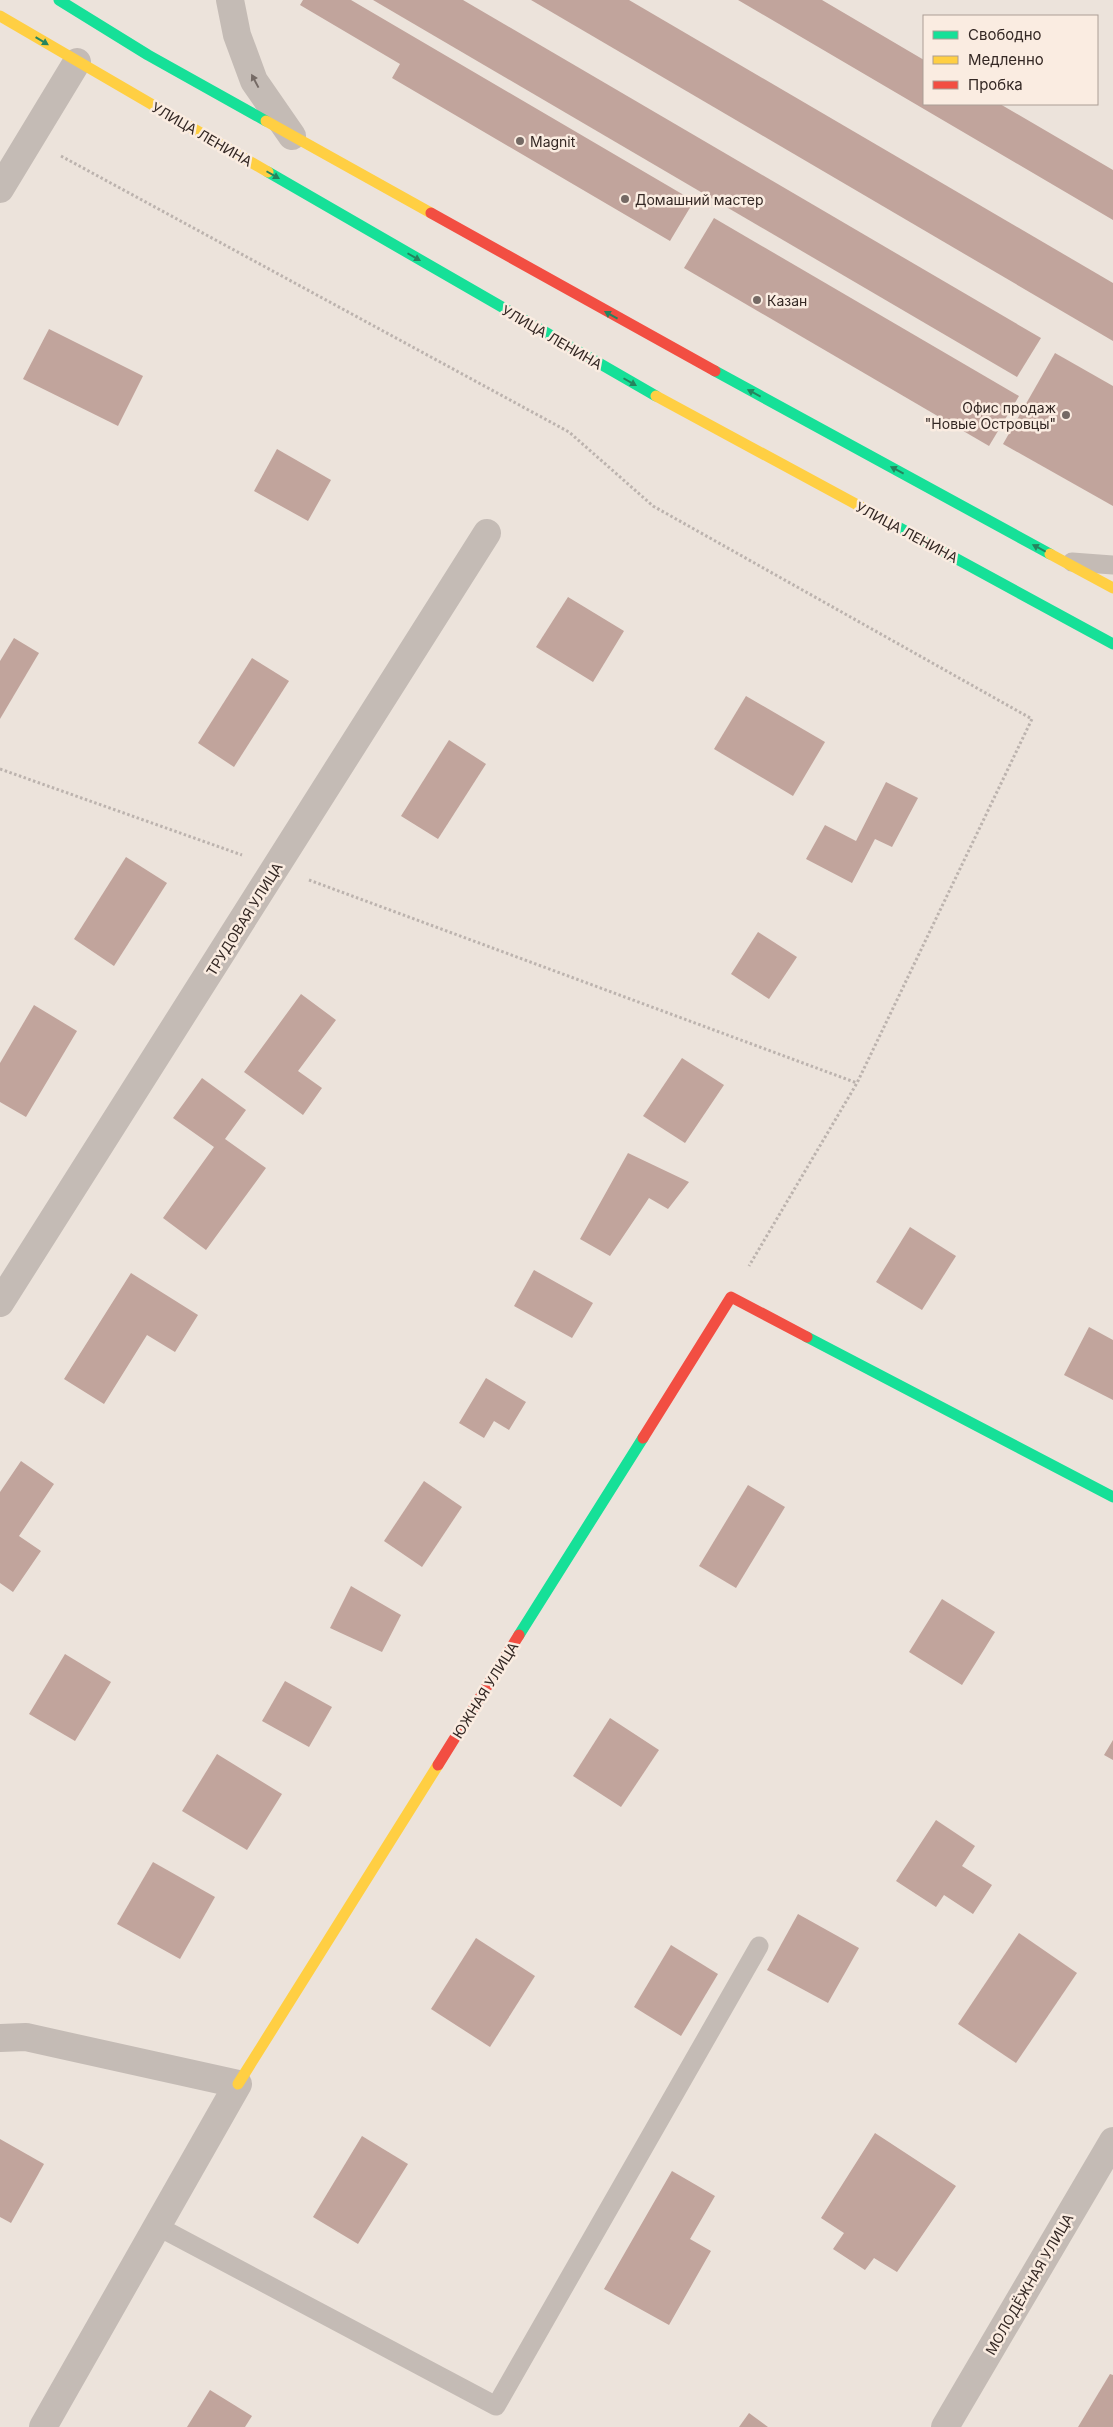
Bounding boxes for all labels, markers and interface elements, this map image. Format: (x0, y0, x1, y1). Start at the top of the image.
legend (923, 15, 1098, 105)
text: Свободно (968, 25, 1042, 44)
one-way arrow (35, 36, 48, 45)
text: Медленно (968, 50, 1044, 69)
one-way arrow (251, 74, 259, 88)
text: Пробка (968, 75, 1023, 94)
street label: УЛИЦА ЛЕНИНА (149, 98, 256, 170)
place label: Magnit (530, 133, 576, 150)
marker: Magnit (514, 135, 526, 147)
one-way arrow (266, 171, 279, 180)
place label: Домашний мастер (635, 191, 763, 208)
marker: Домашний мастер (619, 193, 631, 205)
one-way arrow (407, 252, 420, 261)
place label: Казан (767, 292, 807, 309)
marker: Казан (751, 294, 763, 306)
street label: УЛИЦА ЛЕНИНА (499, 301, 606, 373)
one-way arrow (604, 311, 619, 319)
one-way arrow (623, 377, 637, 386)
one-way arrow (746, 389, 761, 397)
place label: Офис продаж "Новые Островцы" (925, 399, 1056, 432)
marker: Офис продаж "Новые Островцы" (1060, 409, 1072, 421)
one-way arrow (890, 466, 903, 475)
street label: УЛИЦА ЛЕНИНА (853, 498, 961, 566)
one-way arrow (1032, 544, 1047, 552)
street label: ТРУДОВАЯ УЛИЦА (202, 859, 286, 979)
street label: ЮЖНАЯ УЛИЦА (449, 1638, 522, 1741)
street label: МОЛОДЁЖНАЯ УЛИЦА (982, 2210, 1077, 2358)

